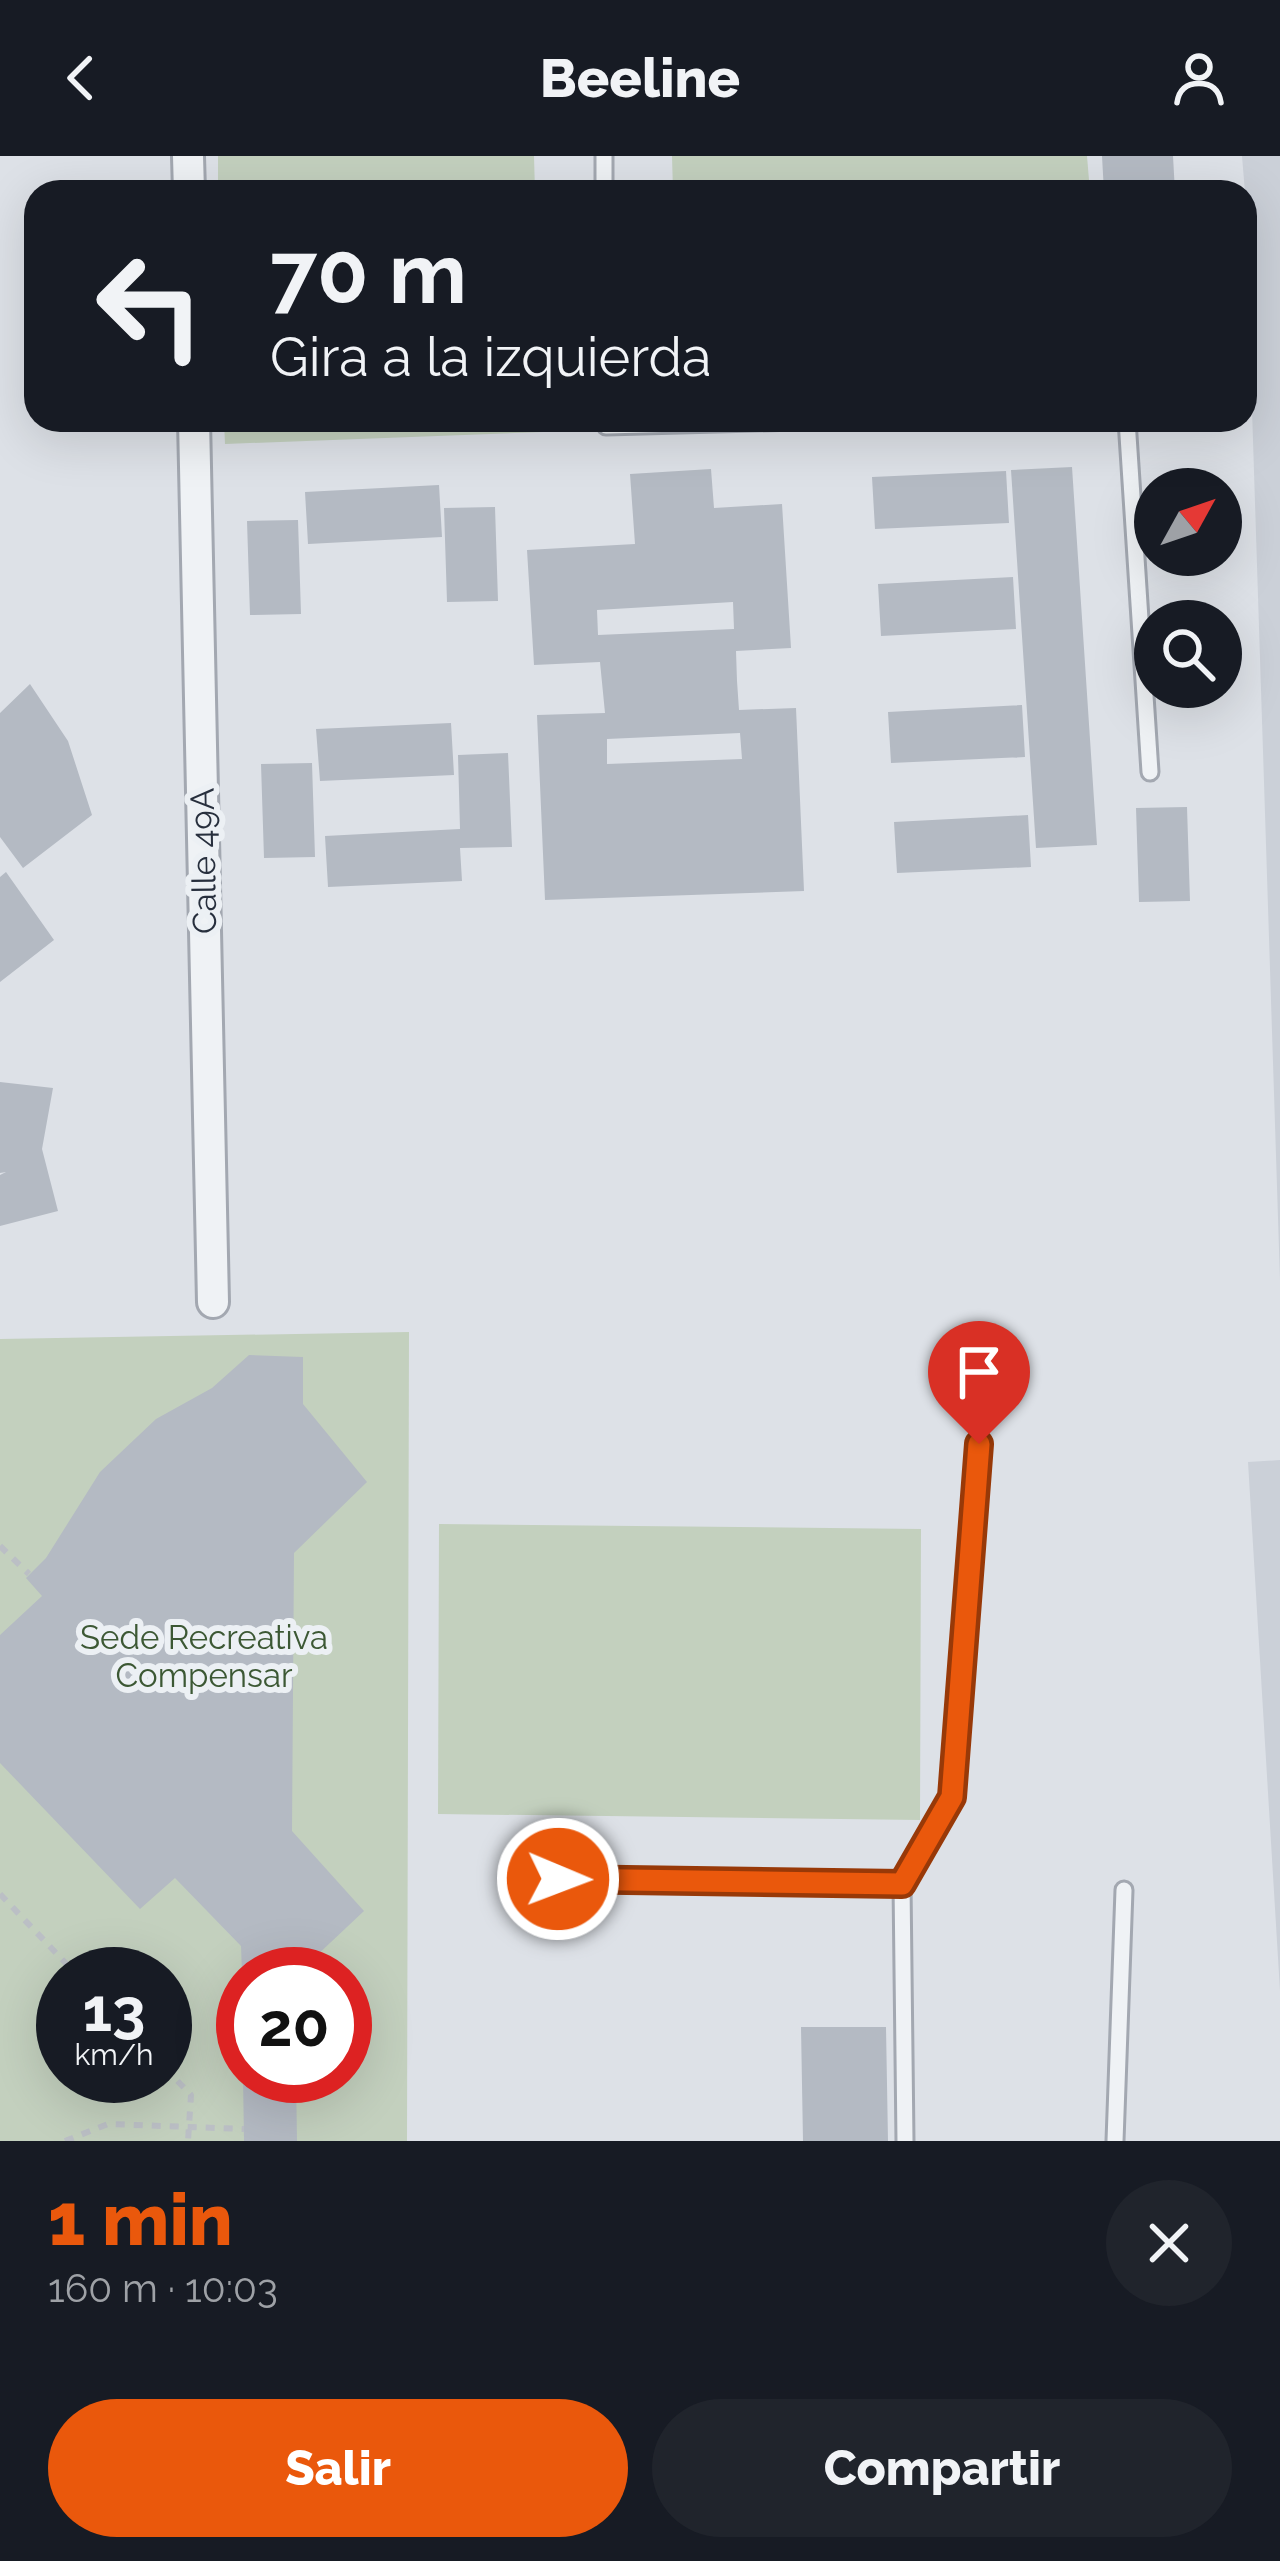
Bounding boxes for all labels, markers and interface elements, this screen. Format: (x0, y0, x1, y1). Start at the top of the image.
icon: back (48, 45, 114, 111)
icon: person (1166, 45, 1232, 111)
text: Beeline (540, 46, 740, 110)
text: 70 m (270, 224, 467, 323)
icon: left (72, 228, 228, 384)
text: Gira a la izquierda (270, 325, 711, 389)
north arrow (1134, 468, 1242, 576)
map controls (1134, 468, 1242, 708)
button: search (1134, 600, 1242, 708)
street label: Calle 49A (183, 788, 224, 934)
pin (928, 1321, 1030, 1444)
icon: arrive (946, 1339, 1012, 1405)
park label: Sede Recreativa Compensar (80, 1618, 328, 1695)
position arrow (495, 1816, 621, 1942)
speed limit sign: 20 (216, 1947, 372, 2103)
text: 13 (82, 1975, 146, 2045)
text: km/h (74, 2037, 154, 2072)
text: 1 min (48, 2177, 233, 2262)
button: close (1106, 2180, 1232, 2306)
text: 160 m · 10:03 (48, 2265, 278, 2311)
button: Salir (48, 2399, 628, 2537)
button: Compartir (652, 2399, 1232, 2537)

